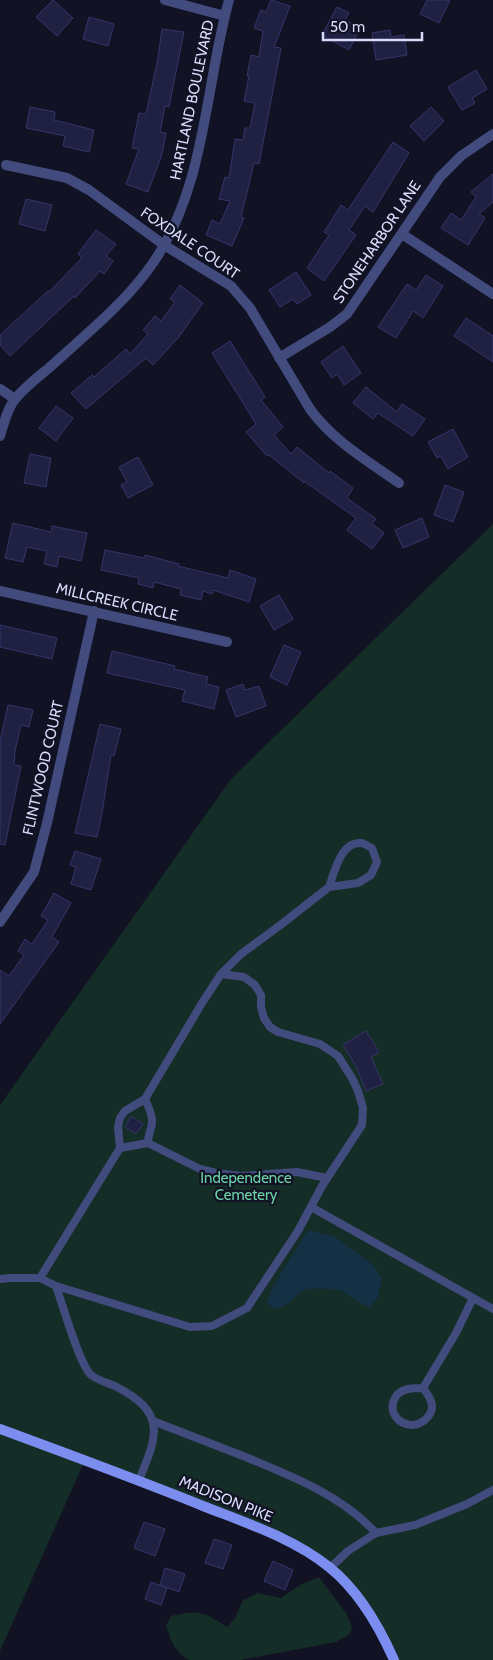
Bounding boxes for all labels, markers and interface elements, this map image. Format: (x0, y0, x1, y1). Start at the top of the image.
scale bar (323, 10, 422, 42)
street label: HARTLAND BOULEVARD (166, 18, 218, 182)
text: 50 m (330, 18, 365, 36)
street label: STONEHARBOR LANE (329, 177, 425, 307)
street label: FOXDALE COURT (137, 203, 243, 283)
street label: MILLCREEK CIRCLE (54, 579, 180, 625)
street label: FLINTWOOD COURT (19, 699, 67, 837)
park label: Independence Cemetery (200, 1169, 292, 1204)
street label: MADISON PIKE (176, 1472, 276, 1526)

